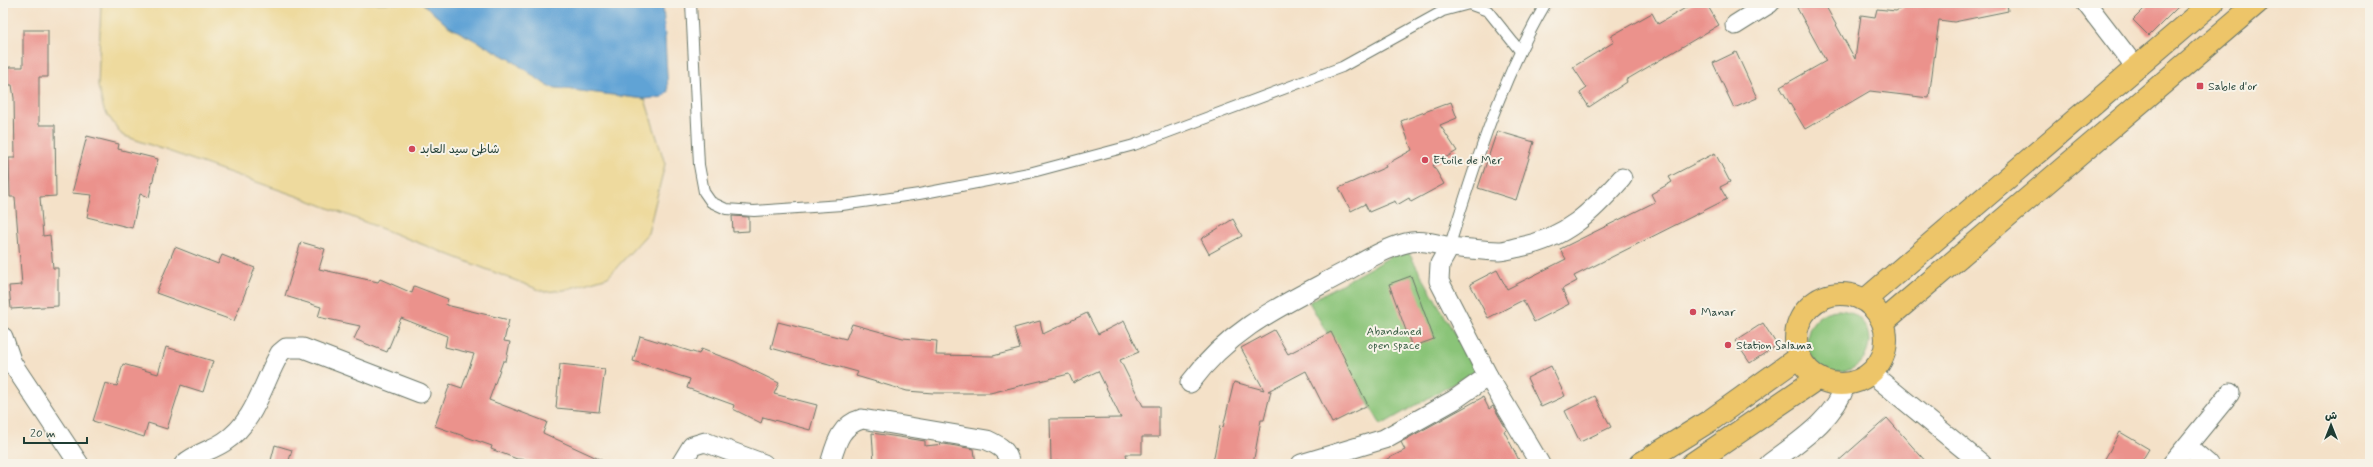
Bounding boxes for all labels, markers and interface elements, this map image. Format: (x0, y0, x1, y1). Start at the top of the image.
place label: Sable d'or (2208, 79, 2258, 95)
marker: Sable d'or (2195, 81, 2205, 91)
place label: شاطئ سيد العابد (420, 142, 500, 158)
marker: شاطئ سيد العابد (407, 144, 417, 154)
place label: Etoile de Mer (1433, 153, 1502, 169)
marker: Etoile de Mer (1420, 155, 1430, 165)
place label: Manar (1701, 305, 1736, 321)
marker: Manar (1688, 307, 1698, 317)
park label: Abandoned open space (1366, 324, 1422, 354)
place label: Station Salama (1736, 338, 1812, 354)
marker: Station Salama (1723, 340, 1733, 350)
north arrow (2311, 405, 2351, 445)
text: ش (2325, 409, 2337, 423)
scale bar (24, 419, 87, 445)
text: 20 m (30, 426, 56, 442)

